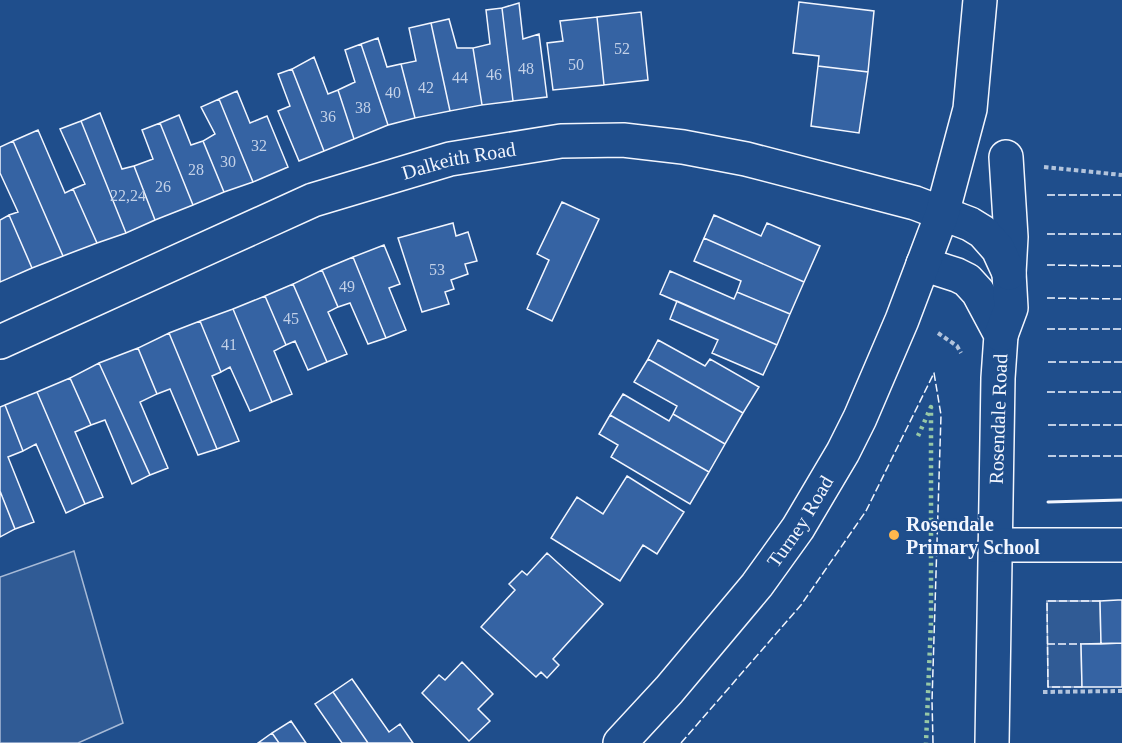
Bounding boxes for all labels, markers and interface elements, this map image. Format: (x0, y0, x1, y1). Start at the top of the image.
house number: 52 (614, 40, 630, 57)
house number: 50 (568, 56, 584, 73)
house number: 48 (518, 60, 534, 77)
house number: 46 (486, 66, 502, 83)
house number: 44 (452, 69, 468, 86)
house number: 42 (418, 79, 434, 96)
house number: 40 (385, 84, 401, 101)
house number: 38 (355, 99, 371, 116)
house number: 36 (320, 108, 336, 125)
house number: 32 (251, 137, 267, 154)
street label: Dalkeith Road (399, 138, 517, 184)
house number: 30 (220, 153, 236, 170)
house number: 28 (188, 161, 204, 178)
house number: 26 (155, 178, 171, 195)
house number: 22,24 (110, 187, 146, 204)
house number: 53 (429, 261, 445, 278)
house number: 49 (339, 278, 355, 295)
house number: 45 (283, 310, 299, 327)
house number: 41 (221, 336, 237, 353)
street label: Rosendale Road (985, 353, 1011, 485)
street label: Turney Road (762, 472, 837, 571)
place label: Rosendale Primary School (906, 513, 1040, 559)
marker: Rosendale Primary School (887, 528, 901, 542)

